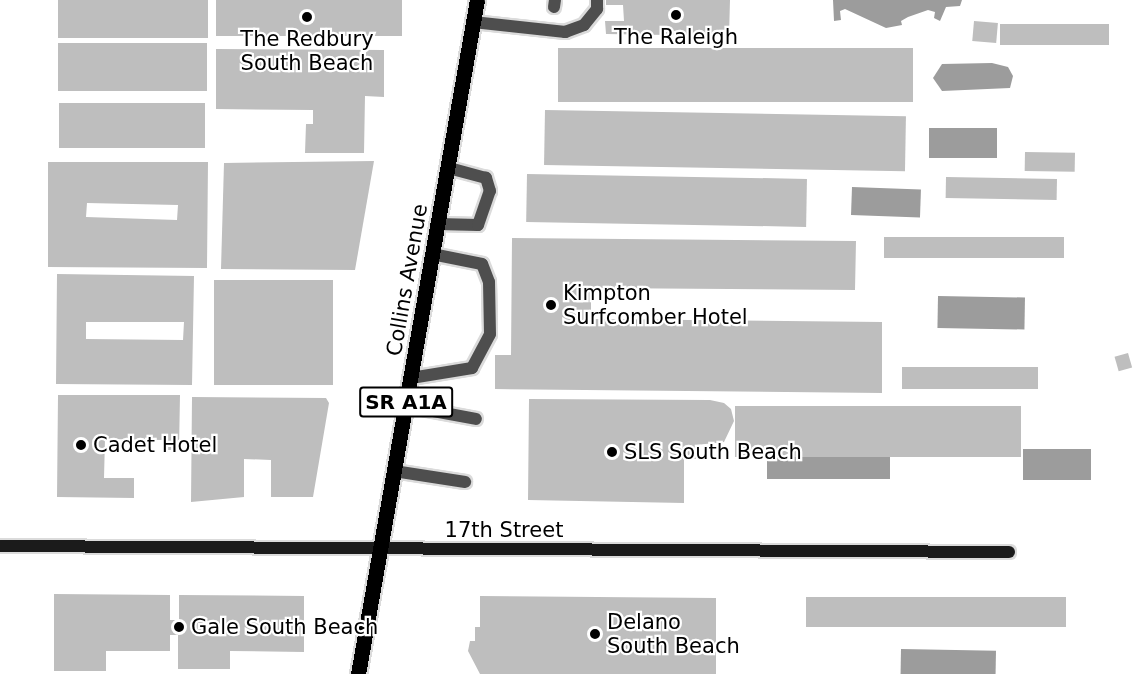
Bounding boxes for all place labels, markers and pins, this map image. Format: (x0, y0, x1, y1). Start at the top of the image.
marker: The Raleigh (669, 8, 683, 22)
marker: The Redbury South Beach (300, 10, 314, 24)
place label: The Raleigh (614, 24, 738, 50)
place label: The Redbury South Beach (240, 26, 374, 76)
place label: Kimpton Surfcomber Hotel (563, 280, 748, 330)
marker: Kimpton Surfcomber Hotel (544, 298, 558, 312)
place label: Cadet Hotel (93, 432, 217, 458)
marker: Cadet Hotel (74, 438, 88, 452)
place label: SLS South Beach (624, 439, 802, 465)
marker: SLS South Beach (605, 445, 619, 459)
place label: Delano South Beach (607, 609, 740, 659)
place label: Gale South Beach (191, 614, 378, 640)
marker: Gale South Beach (172, 620, 186, 634)
marker: Delano South Beach (588, 627, 602, 641)

